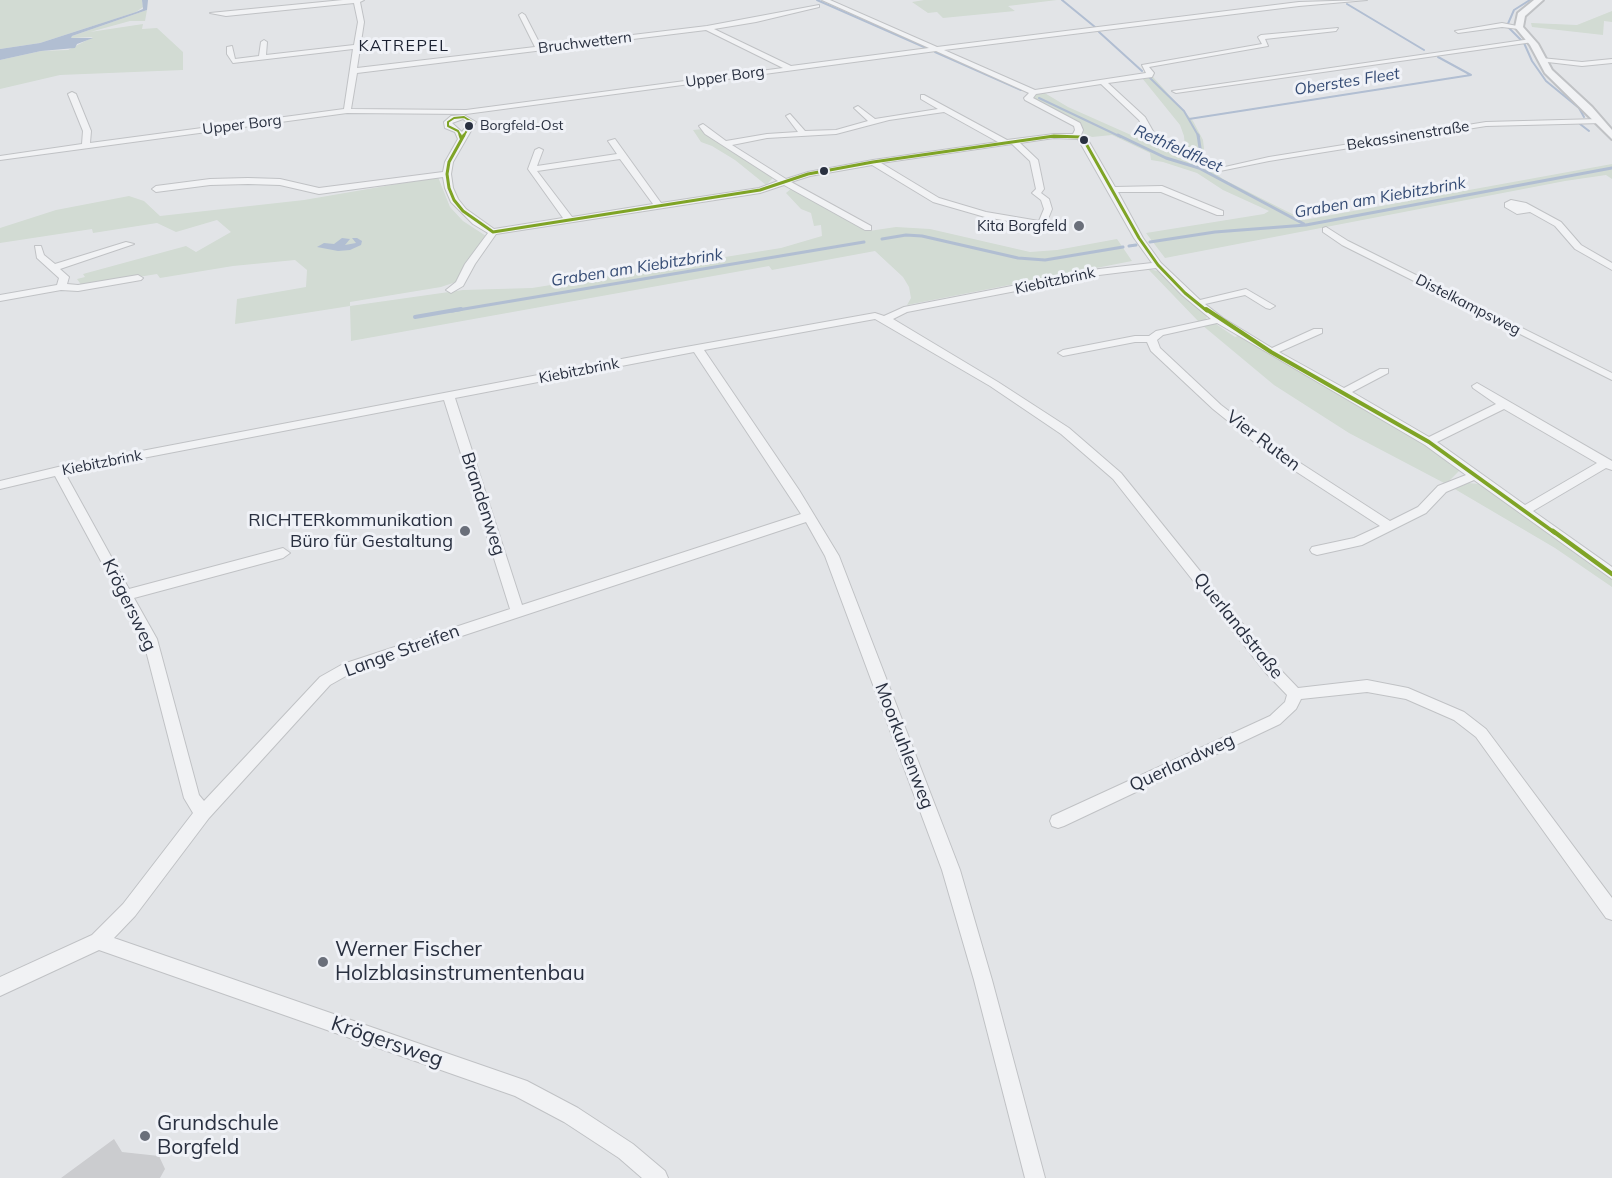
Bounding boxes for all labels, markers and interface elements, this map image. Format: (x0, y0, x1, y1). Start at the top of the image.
street label: Bruchwettern (537, 28, 633, 58)
district label: KATREPEL (359, 36, 449, 56)
street label: Upper Borg (684, 63, 766, 91)
water label: Oberstes Fleet (1293, 64, 1401, 100)
street label: Upper Borg (201, 111, 283, 139)
street label: Bekassinenstraße (1345, 117, 1471, 155)
place label: Borgfeld-Ost (480, 118, 563, 134)
marker: Borgfeld-Ost (463, 120, 475, 132)
water label: Rethfeldfleet (1131, 121, 1225, 177)
unlabelled marker (1078, 134, 1090, 146)
unlabelled marker (818, 165, 830, 177)
water label: Graben am Kiebitzbrink (1293, 173, 1467, 223)
place label: Kita Borgfeld (977, 217, 1067, 235)
marker: Kita Borgfeld (1072, 219, 1086, 233)
water label: Graben am Kiebitzbrink (550, 245, 724, 291)
street label: Kiebitzbrink (1013, 264, 1097, 298)
street label: Distelkampsweg (1413, 271, 1523, 339)
street label: Kiebitzbrink (537, 354, 621, 388)
street label: Vier Ruten (1222, 406, 1304, 476)
street label: Kiebitzbrink (60, 446, 144, 480)
street label: Brandenweg (456, 450, 510, 558)
place label: RICHTERkommunikation Büro für Gestaltung (248, 510, 453, 552)
marker: RICHTERkommunikation Büro für Gestaltung (458, 524, 472, 538)
street label: Krögersweg (97, 555, 161, 655)
street label: Querlandstraße (1189, 568, 1287, 684)
street label: Lange Streifen (342, 620, 462, 682)
street label: Moorkuhlenweg (870, 680, 938, 812)
street label: Querlandweg (1126, 729, 1238, 797)
place label: Werner Fischer Holzblasinstrumentenbau (335, 937, 585, 987)
marker: Werner Fischer Holzblasinstrumentenbau (316, 955, 330, 969)
street label: Krögersweg (328, 1011, 446, 1073)
place label: Grundschule Borgfeld (157, 1111, 279, 1161)
marker: Grundschule Borgfeld (138, 1129, 152, 1143)

